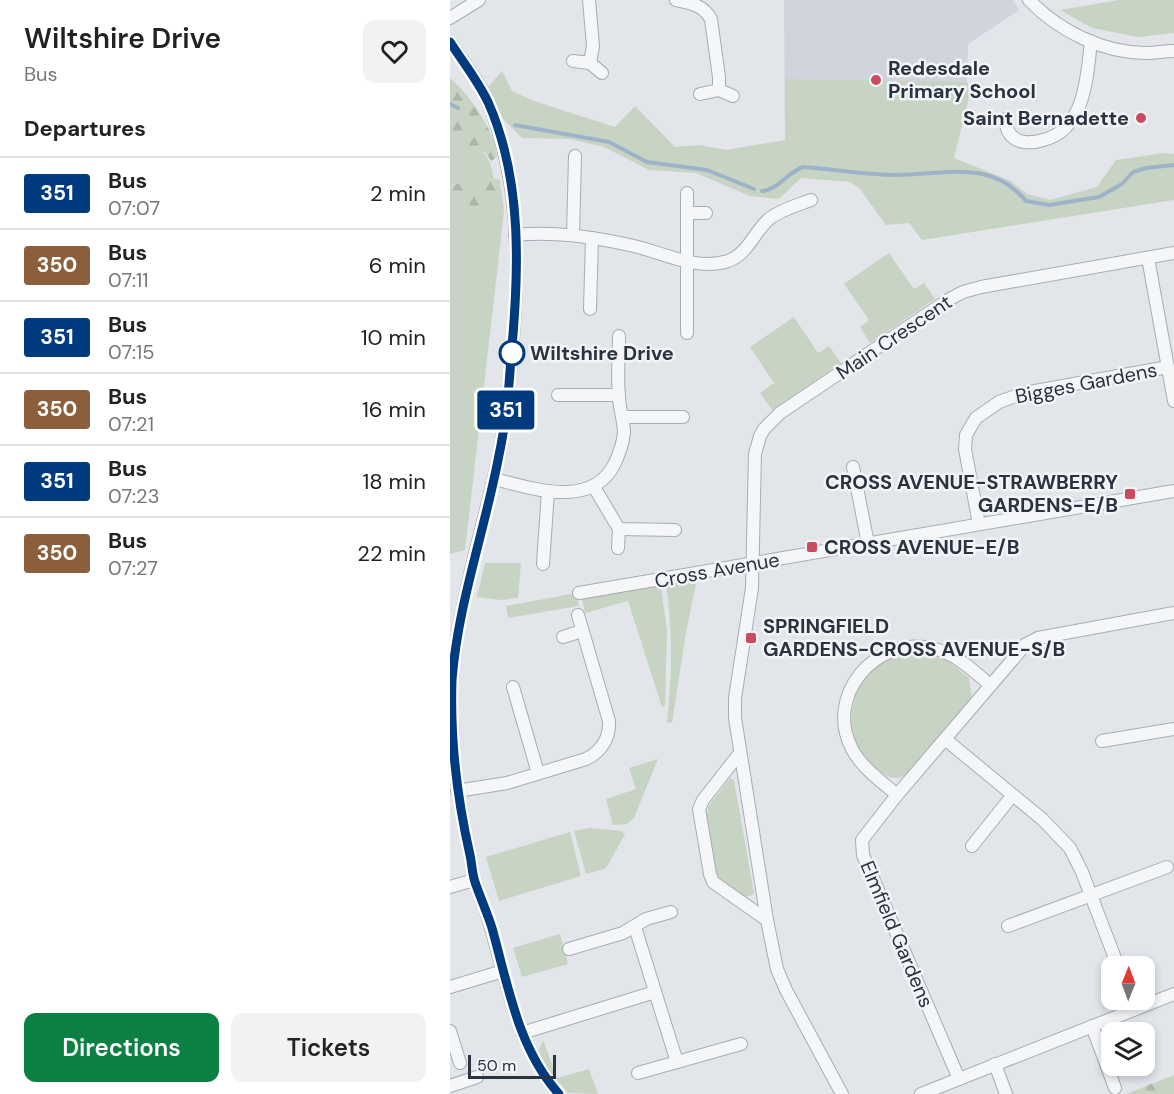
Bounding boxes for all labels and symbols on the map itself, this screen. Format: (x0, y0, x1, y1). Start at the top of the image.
place label: Redesdale Primary School (888, 55, 1036, 104)
marker: Redesdale Primary School (869, 73, 883, 87)
place label: Saint Bernadette (963, 105, 1129, 131)
marker: Saint Bernadette (1134, 111, 1148, 125)
street label: Main Crescent (831, 289, 957, 385)
marker: Wiltshire Drive (499, 340, 525, 366)
place label: Wiltshire Drive (530, 340, 674, 366)
street label: Bigges Gardens (1013, 357, 1159, 409)
line badge: 351 (472, 390, 541, 430)
place label: CROSS AVENUE-STRAWBERRY GARDENS-E/B (825, 469, 1118, 518)
marker: CROSS AVENUE-STRAWBERRY GARDENS-E/B (1123, 487, 1137, 501)
place label: CROSS AVENUE-E/B (824, 534, 1020, 560)
marker: CROSS AVENUE-E/B (805, 540, 819, 554)
street label: Cross Avenue (652, 546, 782, 594)
place label: SPRINGFIELD GARDENS-CROSS AVENUE-S/B (763, 613, 1065, 662)
marker: SPRINGFIELD GARDENS-CROSS AVENUE-S/B (744, 631, 758, 645)
street label: Elmfield Gardens (854, 857, 940, 1011)
north arrow (1101, 956, 1155, 1010)
scale bar (468, 1052, 556, 1080)

